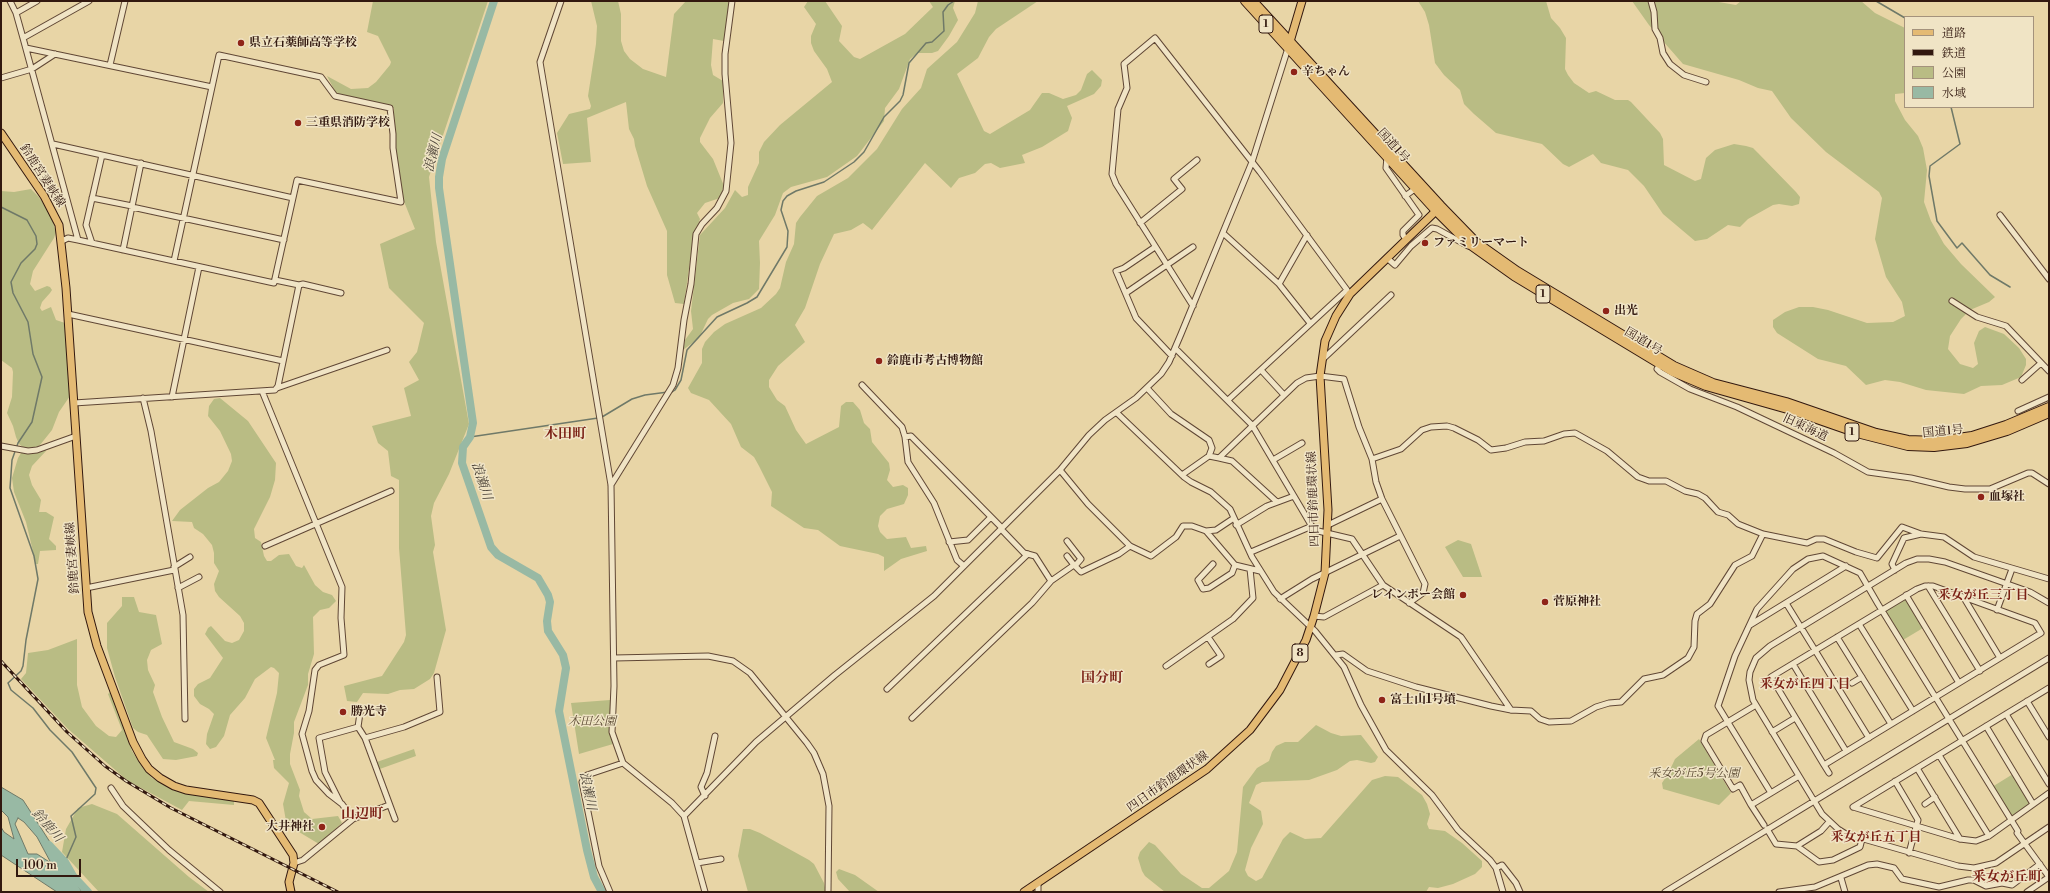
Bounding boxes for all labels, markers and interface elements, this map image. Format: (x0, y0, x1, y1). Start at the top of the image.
road number: 1 (1259, 15, 1273, 33)
legend (1904, 16, 2034, 108)
text: 道路 (1942, 26, 1966, 41)
place label: 県立石薬師高等学校 (249, 36, 357, 50)
marker: 県立石薬師高等学校 (236, 38, 246, 48)
text: 鉄道 (1942, 46, 1966, 61)
place label: 辛ちゃん (1302, 65, 1350, 79)
text: 公園 (1942, 66, 1966, 81)
marker: 辛ちゃん (1289, 67, 1299, 77)
text: 水域 (1942, 86, 1966, 101)
place label: 三重県消防学校 (306, 116, 390, 130)
marker: 三重県消防学校 (293, 118, 303, 128)
street label: 国道1号 (1374, 126, 1412, 166)
water label: 浪瀬川 (422, 132, 446, 174)
street label: 鈴鹿宮妻峡線 (16, 142, 68, 210)
place label: ファミリーマート (1433, 236, 1529, 250)
marker: ファミリーマート (1420, 238, 1430, 248)
road number: 1 (1536, 285, 1550, 303)
place label: 出光 (1614, 304, 1638, 318)
marker: 出光 (1601, 306, 1611, 316)
street label: 国道1号 (1622, 325, 1664, 359)
place label: 鈴鹿市考古博物館 (887, 354, 983, 368)
marker: 鈴鹿市考古博物館 (874, 356, 884, 366)
street label: 旧東海道 (1780, 411, 1830, 445)
road number: 1 (1845, 423, 1859, 441)
street label: 国道1号 (1922, 423, 1964, 441)
district label: 木田町 (544, 427, 586, 443)
street label: 四日市鈴鹿環状線 (1305, 451, 1323, 547)
water label: 浪瀬川 (468, 460, 494, 502)
place label: 血塚社 (1989, 490, 2025, 504)
marker: 血塚社 (1976, 492, 1986, 502)
street label: 鈴鹿宮妻峡線 (63, 522, 83, 594)
place label: レインボー会館 (1371, 588, 1455, 602)
district label: 釆女が丘三丁目 (1938, 588, 2028, 604)
marker: レインボー会館 (1458, 590, 1468, 600)
place label: 菅原神社 (1553, 595, 1601, 609)
marker: 菅原神社 (1540, 597, 1550, 607)
road number: 8 (1292, 644, 1308, 662)
district label: 国分町 (1081, 671, 1123, 687)
district label: 釆女が丘四丁目 (1760, 677, 1850, 693)
place label: 富士山1号墳 (1390, 693, 1456, 707)
marker: 富士山1号墳 (1377, 695, 1387, 705)
place label: 勝光寺 (351, 705, 387, 719)
marker: 勝光寺 (338, 707, 348, 717)
park label: 木田公園 (568, 715, 616, 729)
street label: 四日市鈴鹿環状線 (1125, 749, 1211, 815)
park label: 釆女が丘5号公園 (1649, 767, 1739, 781)
water label: 浪瀬川 (576, 770, 598, 812)
water label: 鈴鹿川 (28, 806, 66, 846)
district label: 山辺町 (341, 807, 383, 823)
place label: 大井神社 (266, 820, 314, 834)
marker: 大井神社 (317, 822, 327, 832)
district label: 釆女が丘五丁目 (1831, 830, 1921, 846)
scale bar (18, 851, 83, 877)
text: 100 m (23, 858, 57, 873)
district label: 釆女が丘町 (1972, 870, 2042, 886)

